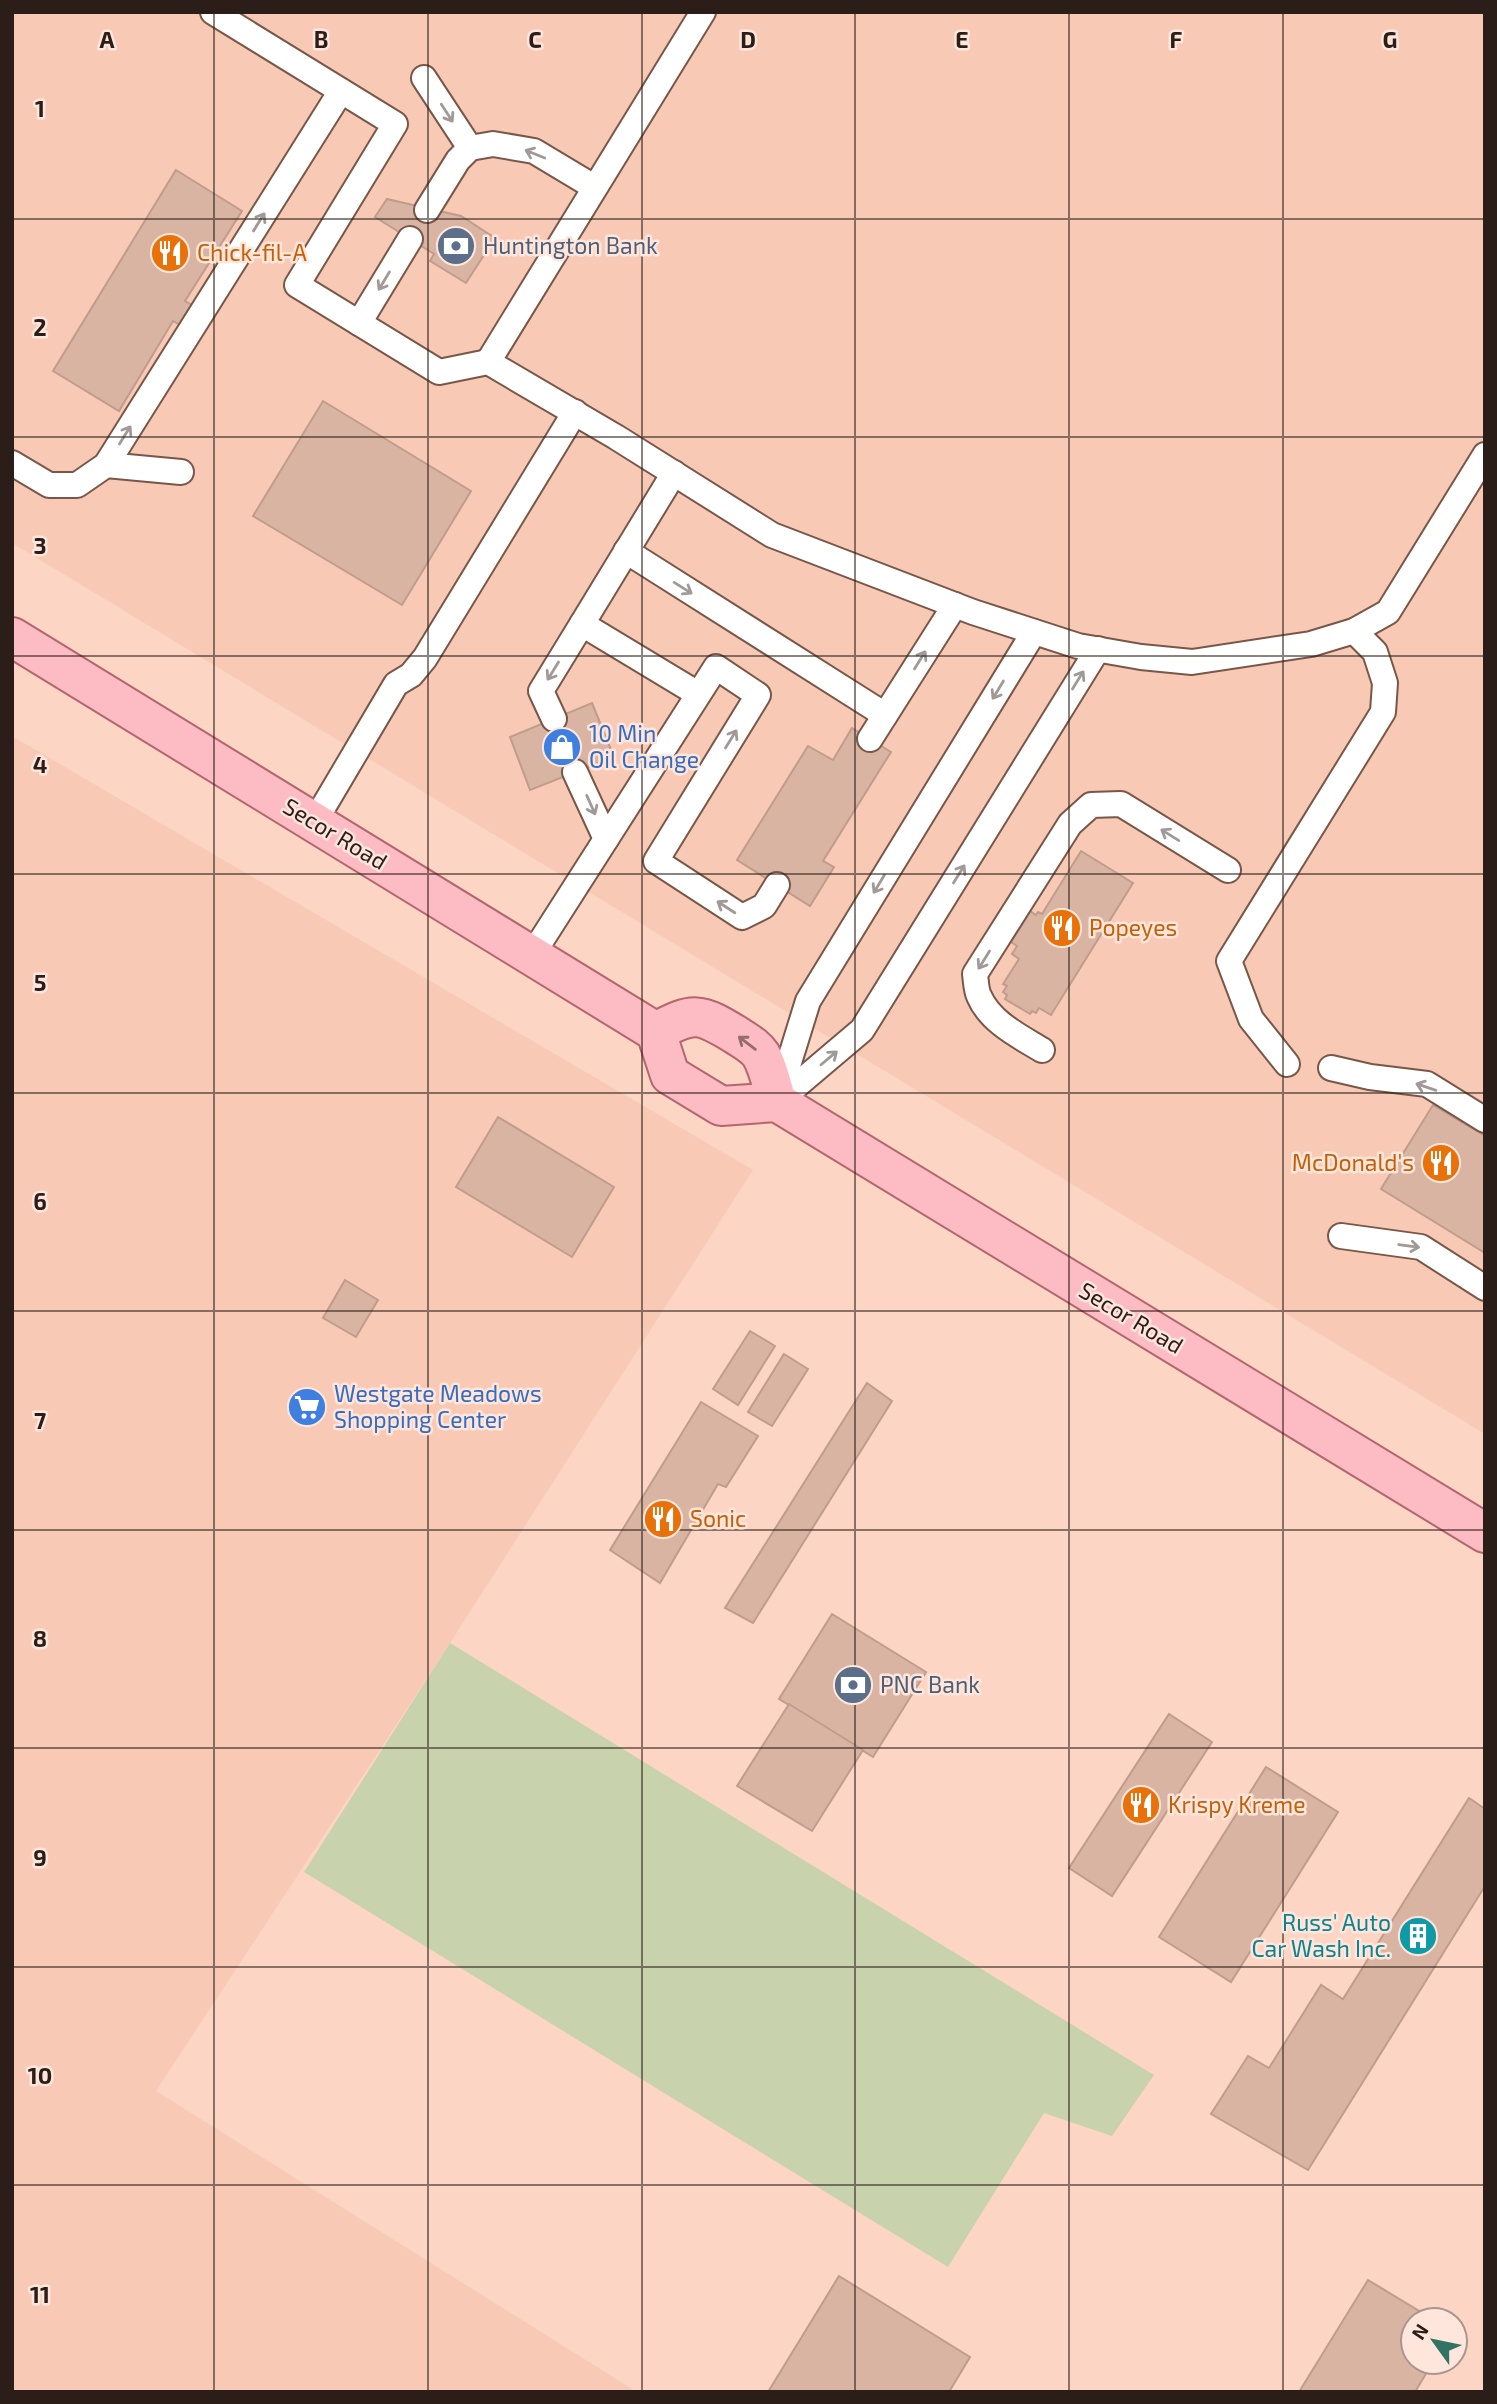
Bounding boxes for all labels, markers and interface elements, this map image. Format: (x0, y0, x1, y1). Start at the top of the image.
text: A (99, 25, 115, 53)
text: B (314, 25, 328, 53)
text: C (528, 25, 542, 53)
text: D (740, 25, 756, 53)
text: E (955, 25, 969, 53)
text: F (1170, 25, 1183, 53)
text: G (1383, 25, 1397, 53)
text: 1 (35, 94, 45, 122)
one-way arrow (439, 103, 454, 122)
one-way arrow (525, 146, 546, 159)
one-way arrow (252, 212, 266, 232)
bank icon: Huntington Bank (435, 225, 477, 267)
place label: Huntington Bank (483, 231, 658, 259)
restaurant icon: Chick-fil-A (149, 232, 191, 274)
place label: Chick-fil-A (197, 238, 307, 266)
one-way arrow (377, 270, 391, 290)
text: 2 (33, 313, 47, 341)
one-way arrow (118, 426, 132, 446)
text: 3 (33, 531, 47, 559)
one-way arrow (673, 581, 693, 595)
one-way arrow (914, 651, 928, 671)
one-way arrow (546, 660, 560, 680)
one-way arrow (1071, 671, 1086, 690)
one-way arrow (991, 679, 1005, 699)
place label: 10 Min Oil Change (589, 719, 699, 773)
shop icon: 10 Min Oil Change (541, 726, 583, 768)
one-way arrow (724, 729, 738, 749)
text: 4 (33, 750, 47, 778)
street label: Secor Road (278, 791, 393, 875)
one-way arrow (585, 794, 598, 816)
one-way arrow (1160, 827, 1180, 841)
one-way arrow (952, 864, 966, 884)
one-way arrow (872, 873, 886, 893)
one-way arrow (717, 899, 736, 914)
restaurant icon: Popeyes (1041, 907, 1083, 949)
place label: Popeyes (1089, 913, 1177, 941)
one-way arrow (977, 950, 992, 969)
text: 5 (34, 968, 46, 996)
one-way arrow (738, 1036, 757, 1050)
one-way arrow (819, 1050, 837, 1066)
one-way arrow (1416, 1080, 1437, 1092)
restaurant icon: McDonald's (1420, 1142, 1462, 1184)
place label: McDonald's (1292, 1148, 1414, 1176)
text: 6 (33, 1187, 47, 1215)
one-way arrow (1397, 1239, 1420, 1252)
street label: Secor Road (1074, 1275, 1189, 1359)
place label: Westgate Meadows Shopping Center (334, 1379, 542, 1433)
supermarket icon: Westgate Meadows Shopping Center (286, 1386, 328, 1428)
text: 7 (34, 1406, 46, 1434)
restaurant icon: Sonic (642, 1498, 684, 1540)
place label: Sonic (690, 1504, 746, 1532)
text: 8 (33, 1624, 47, 1652)
bank icon: PNC Bank (832, 1664, 874, 1706)
place label: PNC Bank (880, 1670, 980, 1698)
restaurant icon: Krispy Kreme (1120, 1784, 1162, 1826)
place label: Krispy Kreme (1168, 1790, 1306, 1818)
text: 9 (33, 1843, 47, 1871)
place label: Russ' Auto Car Wash Inc. (1251, 1908, 1391, 1962)
building icon: Russ' Auto Car Wash Inc. (1397, 1915, 1439, 1957)
text: 10 (28, 2061, 52, 2089)
text: 11 (30, 2280, 50, 2308)
north arrow (1399, 2306, 1469, 2376)
text: N (1406, 2319, 1433, 2343)

